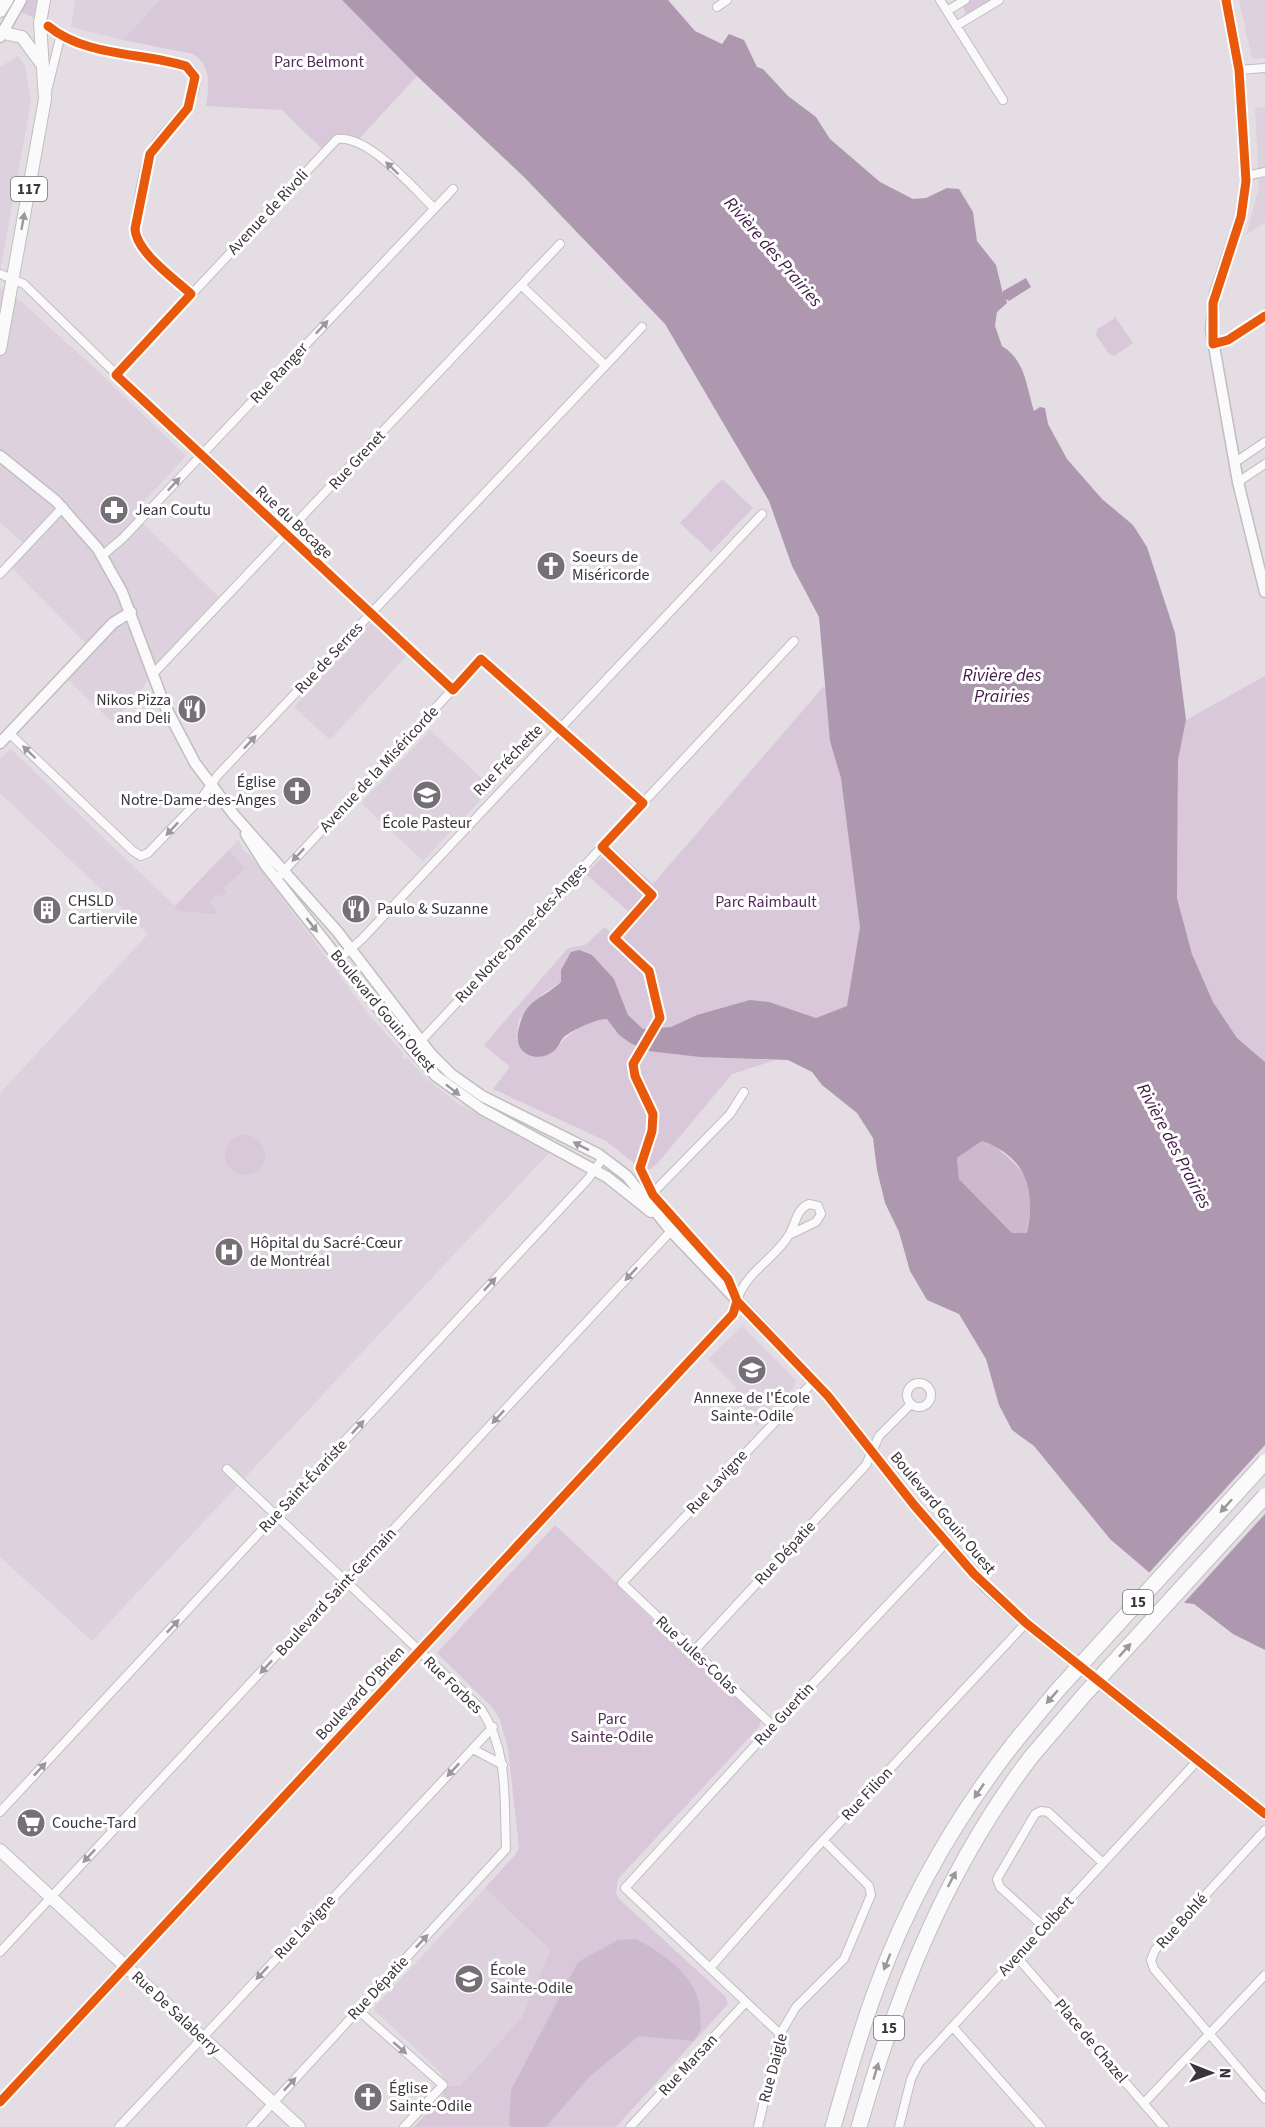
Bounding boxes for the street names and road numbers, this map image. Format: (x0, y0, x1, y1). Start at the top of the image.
street label: Avenue de Rivoli (223, 164, 313, 260)
road number: 117 (11, 177, 47, 201)
street label: Rue Ranger (245, 337, 313, 408)
street label: Rue Grenet (324, 425, 391, 495)
street label: Rue du Bocage (250, 480, 338, 564)
street label: Rue de Serres (290, 617, 368, 699)
street label: Avenue de la Miséricorde (315, 701, 443, 837)
street label: Rue Fréchette (468, 719, 548, 801)
street label: Rue Notre-Dame-des-Anges (450, 858, 592, 1008)
street label: Boulevard Gouin Ouest (325, 945, 441, 1077)
street label: Rue Saint-Évariste (254, 1434, 352, 1538)
street label: Rue Lavigne (681, 1445, 753, 1519)
street label: Boulevard Gouin Ouest (885, 1447, 1001, 1579)
street label: Rue Dépatie (749, 1516, 821, 1590)
street label: Boulevard Saint-Germain (271, 1523, 401, 1661)
road number: 15 (1123, 1590, 1153, 1614)
street label: Rue Jules-Colas (651, 1611, 743, 1699)
street label: Boulevard O'Brien (310, 1641, 410, 1745)
street label: Rue Forbes (419, 1651, 488, 1719)
street label: Rue Guertin (749, 1678, 819, 1750)
street label: Rue Filion (836, 1762, 898, 1826)
street label: Rue Bohlé (1151, 1888, 1213, 1954)
street label: Rue Lavigne (269, 1890, 341, 1964)
street label: Avenue Colbert (993, 1891, 1079, 1981)
street label: Rue Dépatie (342, 1951, 414, 2025)
street label: Rue De Salaberry (127, 1966, 226, 2060)
street label: Place de Chazel (1049, 1994, 1133, 2088)
road number: 15 (874, 2016, 904, 2040)
street label: Rue Marsan (653, 2029, 723, 2101)
street label: Rue Daigle (753, 2031, 793, 2105)

